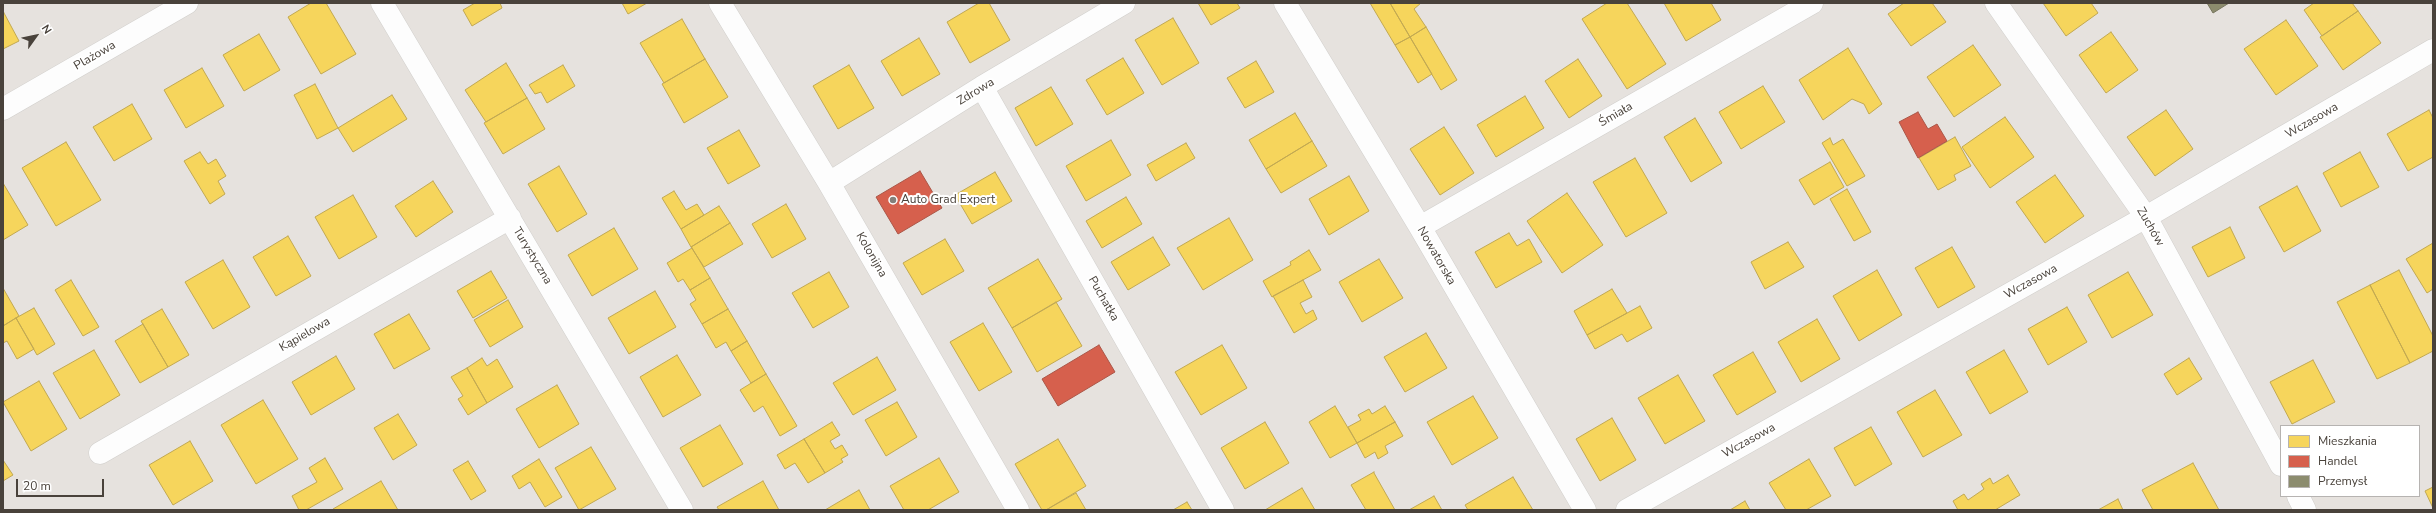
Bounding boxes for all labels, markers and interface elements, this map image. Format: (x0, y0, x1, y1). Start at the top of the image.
north arrow (16, 16, 56, 56)
text: N (38, 22, 55, 37)
street label: Plażowa (72, 38, 118, 74)
street label: Zdrowa (955, 75, 997, 109)
street label: Śmiała (1597, 100, 1635, 130)
street label: Wczasowa (2283, 100, 2341, 142)
place label: Auto Grad Expert (901, 193, 995, 207)
marker: Auto Grad Expert (888, 195, 898, 205)
street label: Zuchów (2133, 205, 2167, 249)
street label: Nowatorska (1414, 224, 1458, 288)
street label: Turystyczna (509, 225, 555, 287)
street label: Kolonijna (852, 230, 890, 280)
street label: Wczasowa (2002, 261, 2060, 303)
street label: Puchatka (1084, 274, 1122, 324)
street label: Kąpielowa (277, 315, 333, 355)
street label: Wczasowa (1720, 420, 1778, 462)
legend (2280, 425, 2420, 497)
text: Mieszkania (2318, 433, 2377, 449)
text: Handel (2318, 453, 2357, 469)
scale bar (18, 471, 106, 497)
text: Przemysł (2318, 473, 2367, 489)
text: 20 m (23, 478, 51, 494)

